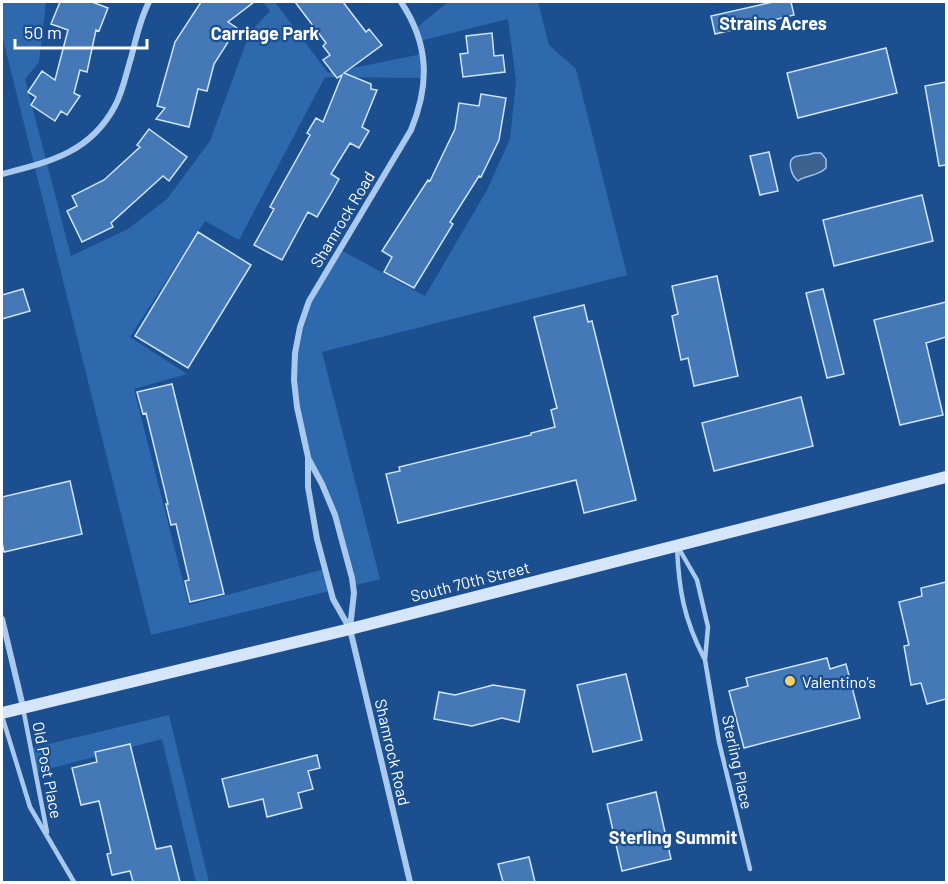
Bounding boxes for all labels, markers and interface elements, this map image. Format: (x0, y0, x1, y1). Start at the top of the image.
scale bar (15, 12, 147, 50)
district label: Strains Acres (719, 12, 827, 34)
text: 50 m (24, 21, 62, 43)
district label: Carriage Park (211, 22, 320, 44)
street label: Shamrock Road (306, 167, 378, 271)
street label: South 70th Street (408, 557, 532, 605)
place label: Valentino's (802, 672, 876, 691)
marker: Valentino's (783, 674, 797, 688)
street label: Shamrock Road (372, 697, 414, 807)
street label: Sterling Place (719, 713, 757, 811)
street label: Old Post Place (29, 720, 67, 820)
district label: Sterling Summit (609, 826, 737, 848)

